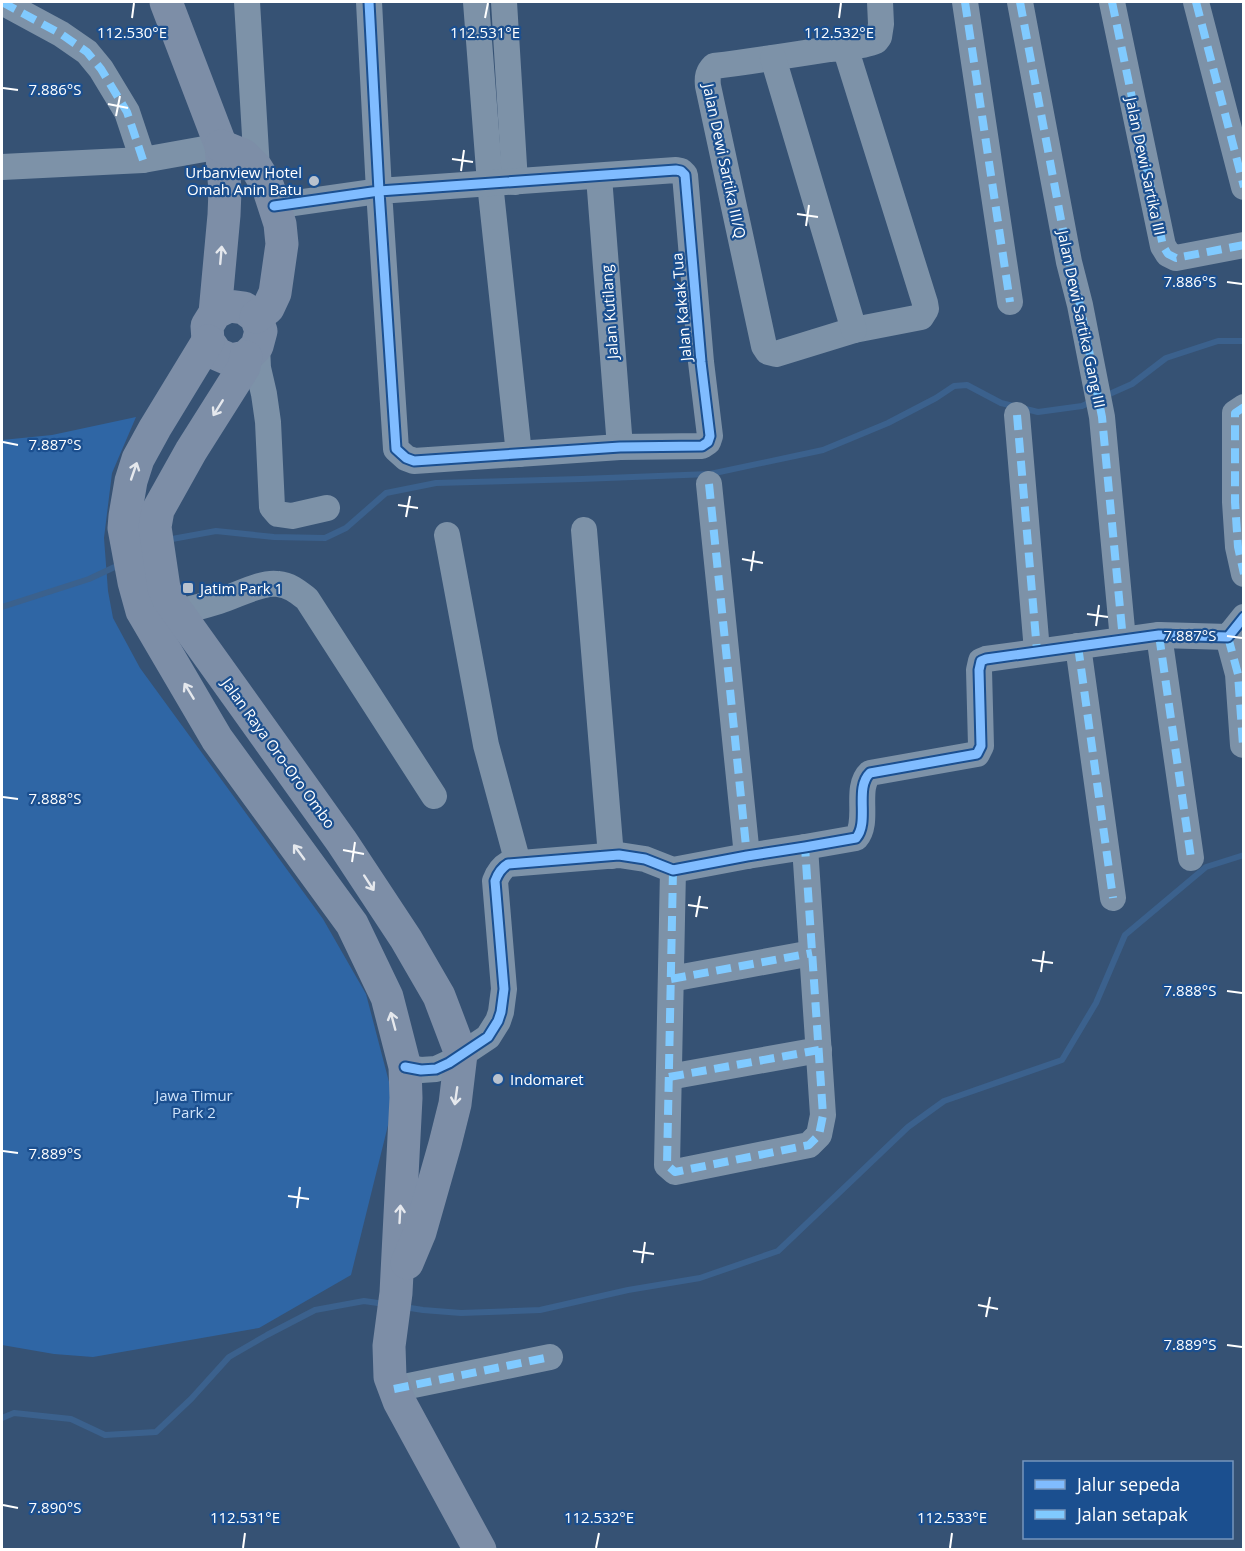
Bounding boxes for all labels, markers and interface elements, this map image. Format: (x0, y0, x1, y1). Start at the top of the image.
text: 112.530°E (97, 22, 167, 42)
text: 112.531°E (450, 22, 520, 42)
text: 112.532°E (804, 22, 874, 42)
text: 7.886°S (29, 79, 81, 99)
street label: Jalan Dewi Sartika III/Q (698, 80, 751, 240)
street label: Jalan Dewi Sartika III (1121, 93, 1170, 237)
place label: Urbanview Hotel Omah Anin Batu (185, 162, 302, 199)
marker: Urbanview Hotel Omah Anin Batu (307, 174, 321, 188)
street label: Jalan Dewi Sartika Gang III (1053, 226, 1111, 410)
one-way arrow (215, 245, 226, 265)
street label: Jalan Kakak Tua (666, 252, 696, 364)
street label: Jalan Kutilang (596, 264, 622, 362)
text: 7.886°S (1164, 271, 1216, 291)
one-way arrow (211, 399, 223, 416)
text: 7.887°S (29, 434, 81, 454)
one-way arrow (130, 462, 141, 481)
place label: Jatim Park 1 (198, 578, 283, 598)
marker: Jatim Park 1 (181, 581, 195, 595)
text: 7.887°S (1164, 625, 1216, 645)
street label: Jalan Raya Oro-Oro Ombo (217, 672, 340, 832)
one-way arrow (182, 683, 194, 700)
text: 7.888°S (29, 788, 81, 808)
one-way arrow (293, 844, 306, 860)
one-way arrow (363, 874, 375, 891)
text: 7.888°S (1164, 980, 1216, 1000)
one-way arrow (387, 1012, 399, 1031)
place label: Indomaret (510, 1069, 584, 1089)
marker: Indomaret (491, 1072, 505, 1086)
park label: Jawa Timur Park 2 (153, 1085, 233, 1122)
one-way arrow (450, 1086, 461, 1105)
text: 7.889°S (29, 1143, 81, 1163)
one-way arrow (395, 1204, 406, 1224)
text: 7.889°S (1164, 1334, 1216, 1354)
legend (1023, 1461, 1233, 1539)
text: Jalur sepeda (1075, 1472, 1180, 1496)
text: 7.890°S (29, 1497, 81, 1517)
text: Jalan setapak (1075, 1502, 1188, 1526)
text: 112.531°E (210, 1507, 280, 1527)
text: 112.532°E (564, 1507, 634, 1527)
text: 112.533°E (917, 1507, 987, 1527)

